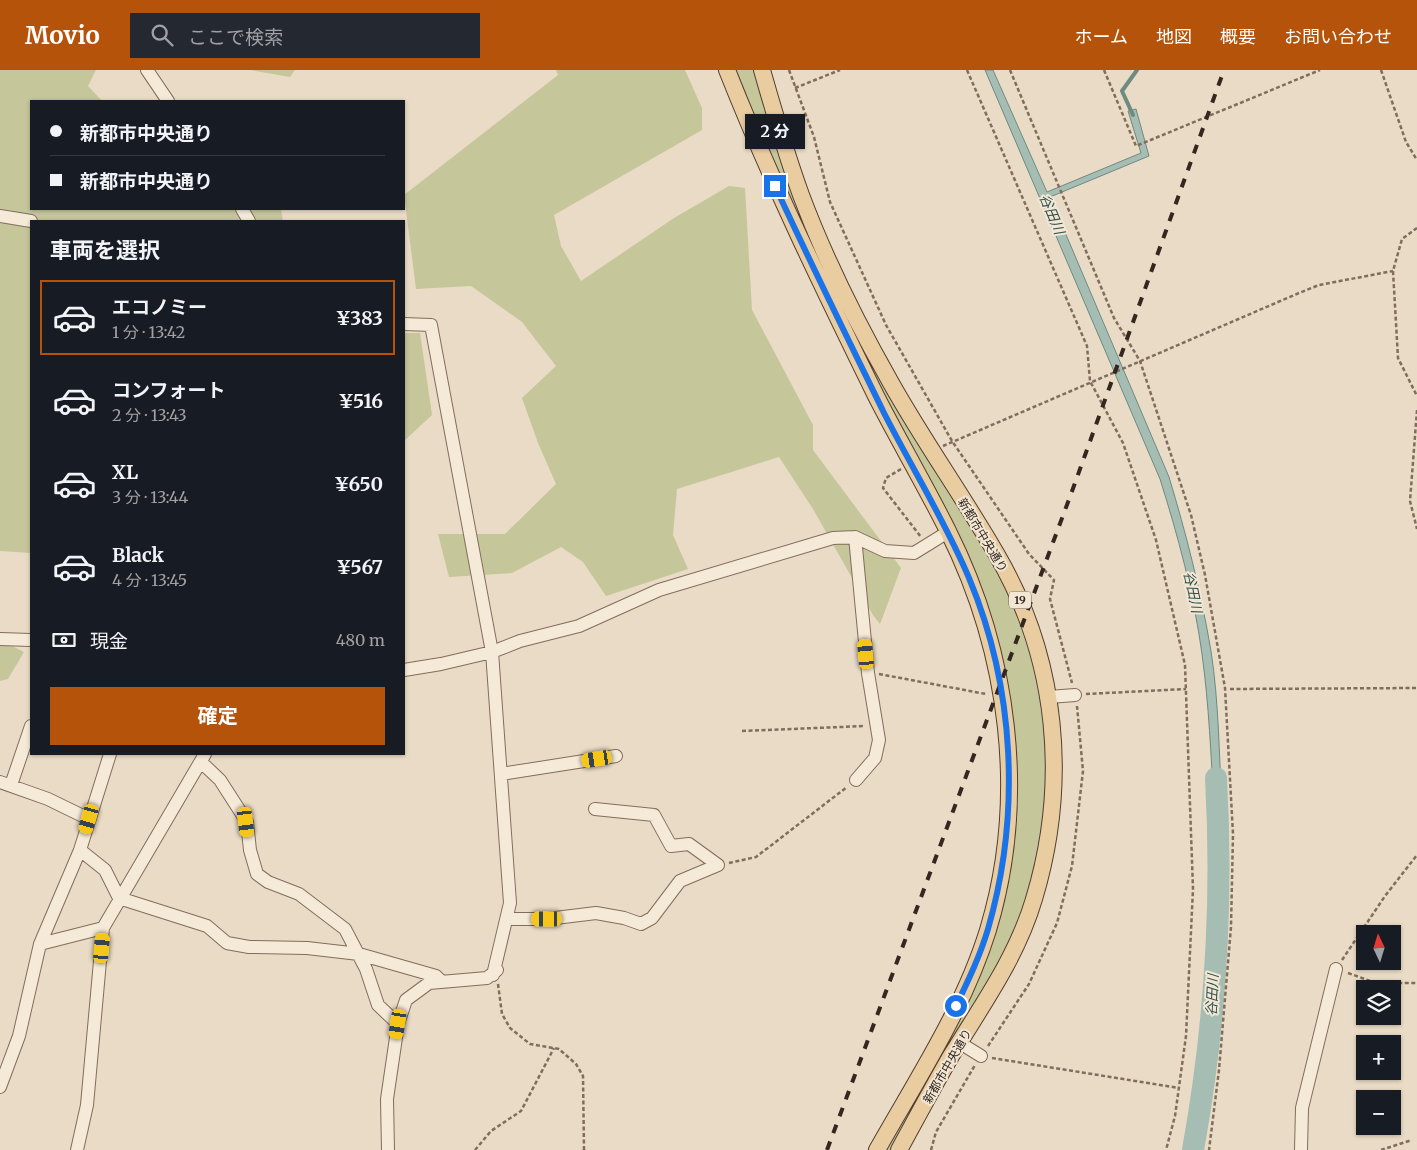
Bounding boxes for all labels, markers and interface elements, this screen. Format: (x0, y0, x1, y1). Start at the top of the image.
search box (130, 13, 480, 58)
text: Movio (25, 20, 100, 51)
icon: search (148, 21, 176, 49)
text: ここで検索 (188, 25, 283, 49)
text: ホーム (1075, 25, 1128, 48)
text: 地図 (1156, 25, 1192, 48)
text: 概要 (1220, 25, 1256, 48)
text: お問い合わせ (1284, 25, 1392, 48)
callout: 2 分 (745, 114, 805, 148)
text: 新都市中央通り (80, 121, 213, 145)
text: 2 分 (760, 121, 790, 141)
text: 新都市中央通り (80, 169, 213, 193)
route end (764, 175, 786, 197)
water label: 谷田川 (1036, 191, 1069, 239)
text: 車両を選択 (50, 236, 160, 264)
icon: car (52, 295, 97, 340)
text: エコノミー (112, 295, 207, 319)
text: ¥383 (336, 306, 383, 330)
text: 1 分 · 13:42 (112, 322, 185, 342)
icon: car (52, 378, 97, 423)
text: コンフォート (112, 378, 225, 402)
text: ¥516 (339, 389, 383, 413)
text: 2 分 · 13:43 (112, 405, 187, 425)
text: XL (112, 460, 138, 484)
icon: car (52, 461, 97, 506)
text: ¥650 (334, 472, 383, 496)
text: 3 分 · 13:44 (112, 487, 188, 507)
street label: 新都市中央通り (955, 495, 1011, 575)
text: Black (112, 543, 164, 567)
icon: car (52, 544, 97, 589)
text: ¥567 (336, 555, 383, 579)
text: 4 分 · 13:45 (112, 570, 187, 590)
water label: 谷田川 (1180, 570, 1207, 616)
road number: 19 (1009, 592, 1031, 608)
icon: cash (50, 626, 78, 654)
text: 現金 (90, 629, 128, 653)
text: 480 m (336, 630, 385, 650)
car (857, 638, 874, 670)
button: 確定 (50, 687, 385, 745)
car (581, 749, 612, 769)
car (77, 803, 100, 835)
car (236, 806, 255, 838)
car (532, 912, 562, 927)
north arrow (1356, 925, 1401, 970)
map controls (1356, 925, 1401, 1135)
car (93, 932, 110, 964)
water label: 谷田川 (1202, 972, 1222, 1016)
button: layers (1356, 980, 1401, 1025)
route start (945, 995, 967, 1017)
car (388, 1008, 407, 1040)
street label: 新都市中央通り (920, 1026, 974, 1106)
button: + (1356, 1035, 1401, 1080)
button: − (1356, 1090, 1401, 1135)

